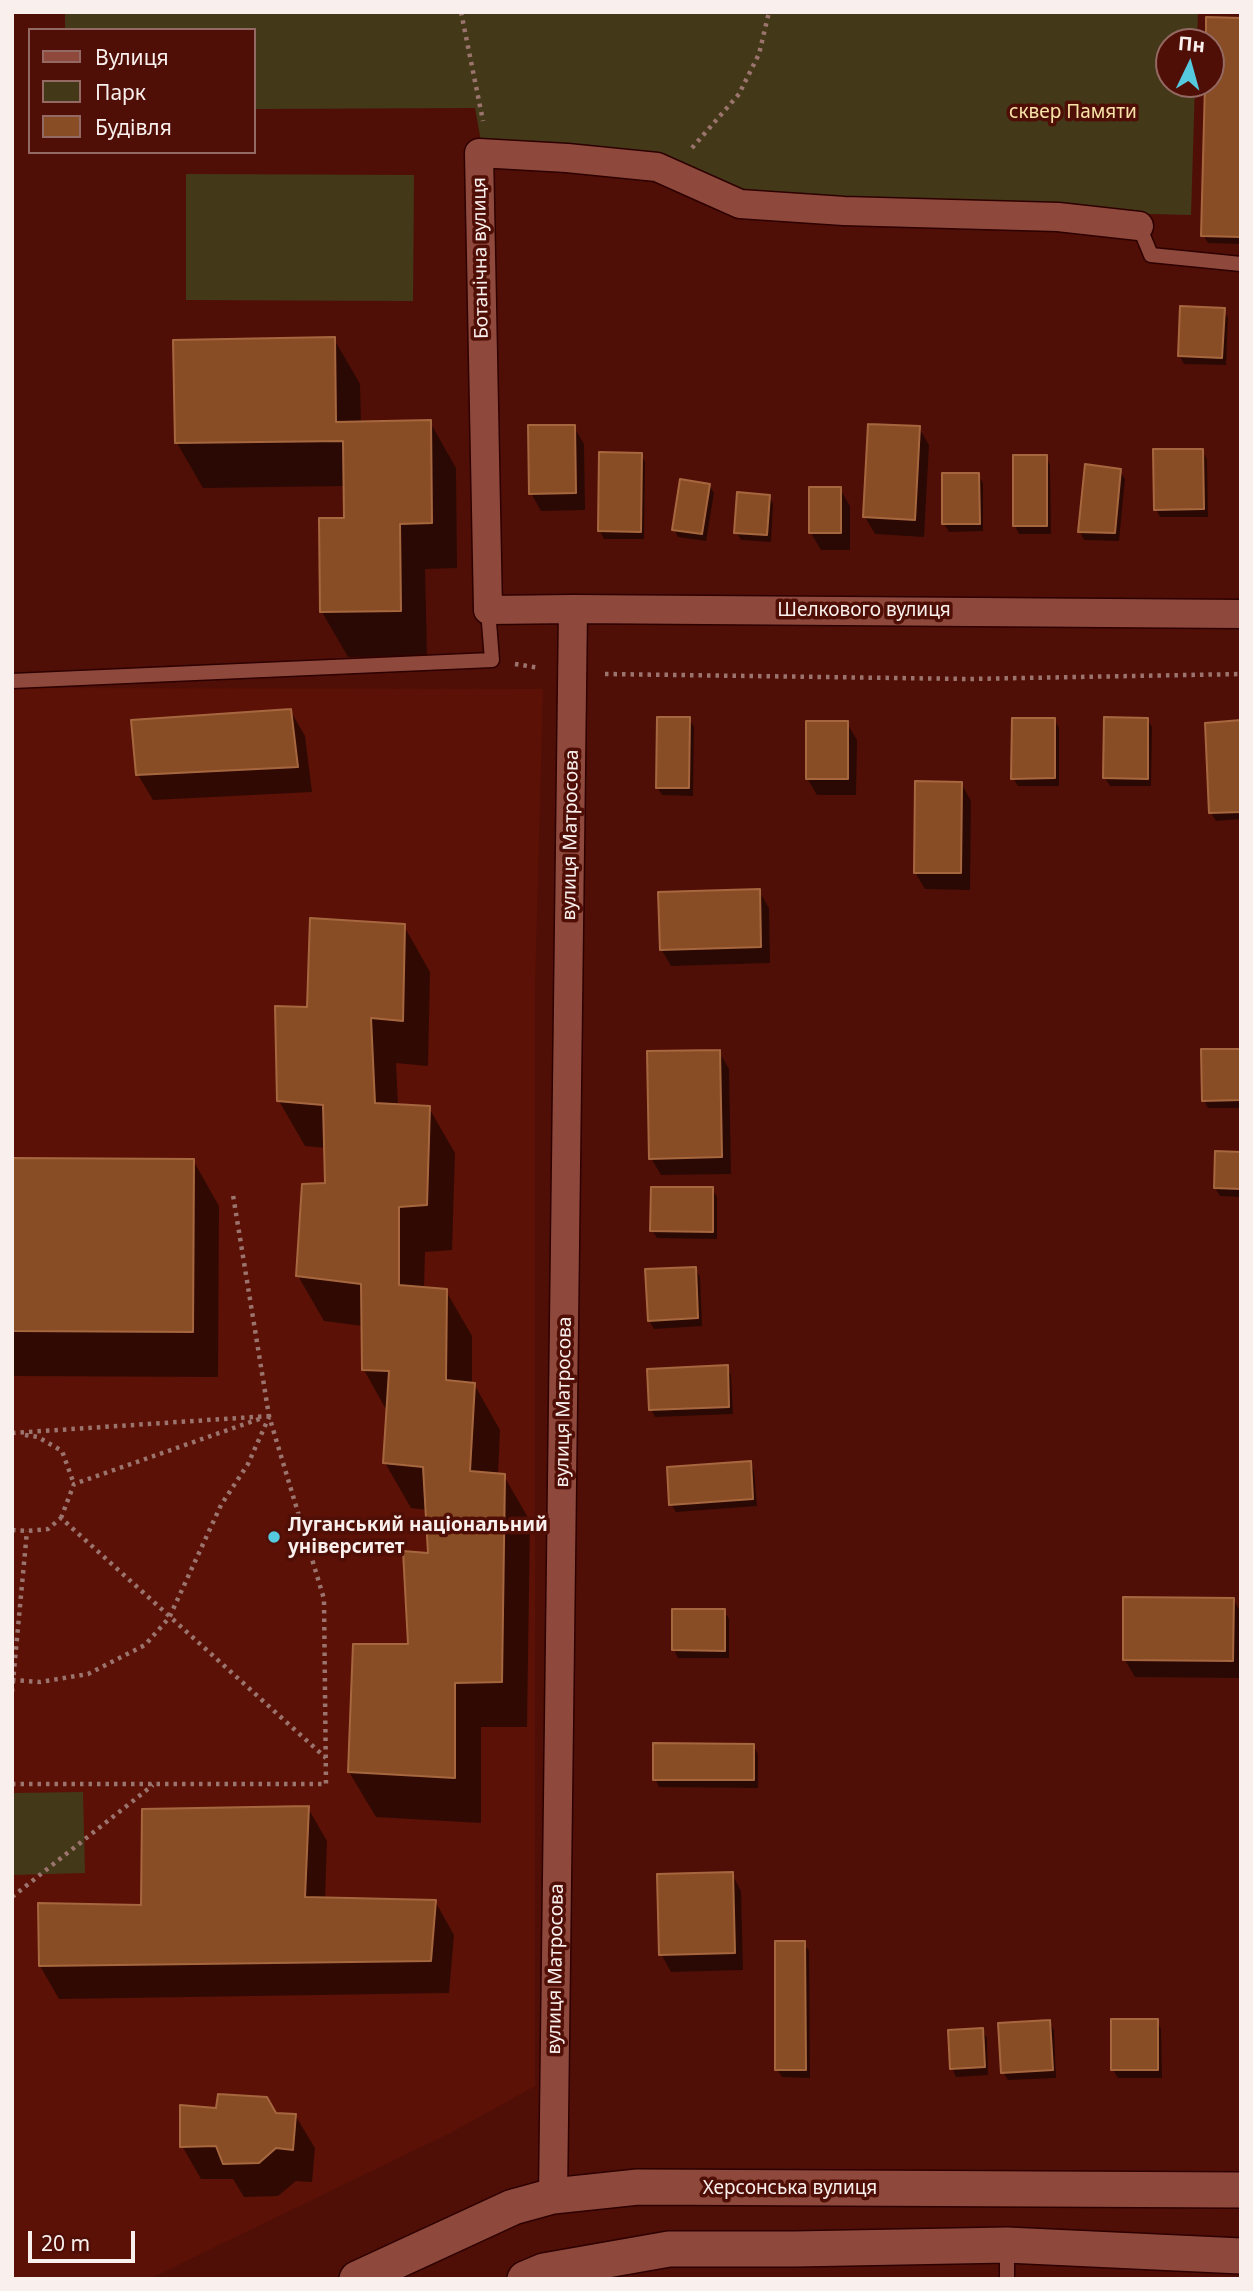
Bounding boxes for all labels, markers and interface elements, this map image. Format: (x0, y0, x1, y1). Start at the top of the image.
legend (28, 28, 256, 154)
north arrow (1155, 28, 1225, 98)
text: Пн (1177, 30, 1206, 58)
text: Вулиця (95, 43, 169, 71)
text: Парк (95, 78, 146, 106)
park label: сквер Памяти (1009, 102, 1137, 124)
text: Будівля (95, 113, 172, 141)
street label: Ботанічна вулиця (468, 177, 494, 339)
street label: Шелкового вулиця (777, 600, 951, 622)
street label: вулиця Матросова (558, 749, 584, 921)
street label: вулиця Матросова (551, 1316, 577, 1488)
place label: Луганський національний університет (288, 1515, 548, 1559)
marker: Луганський національний університет (266, 1529, 282, 1545)
street label: вулиця Матросова (543, 1883, 569, 2055)
street label: Херсонська вулиця (703, 2178, 877, 2200)
scale bar (32, 2218, 138, 2262)
text: 20 m (41, 2229, 90, 2257)

